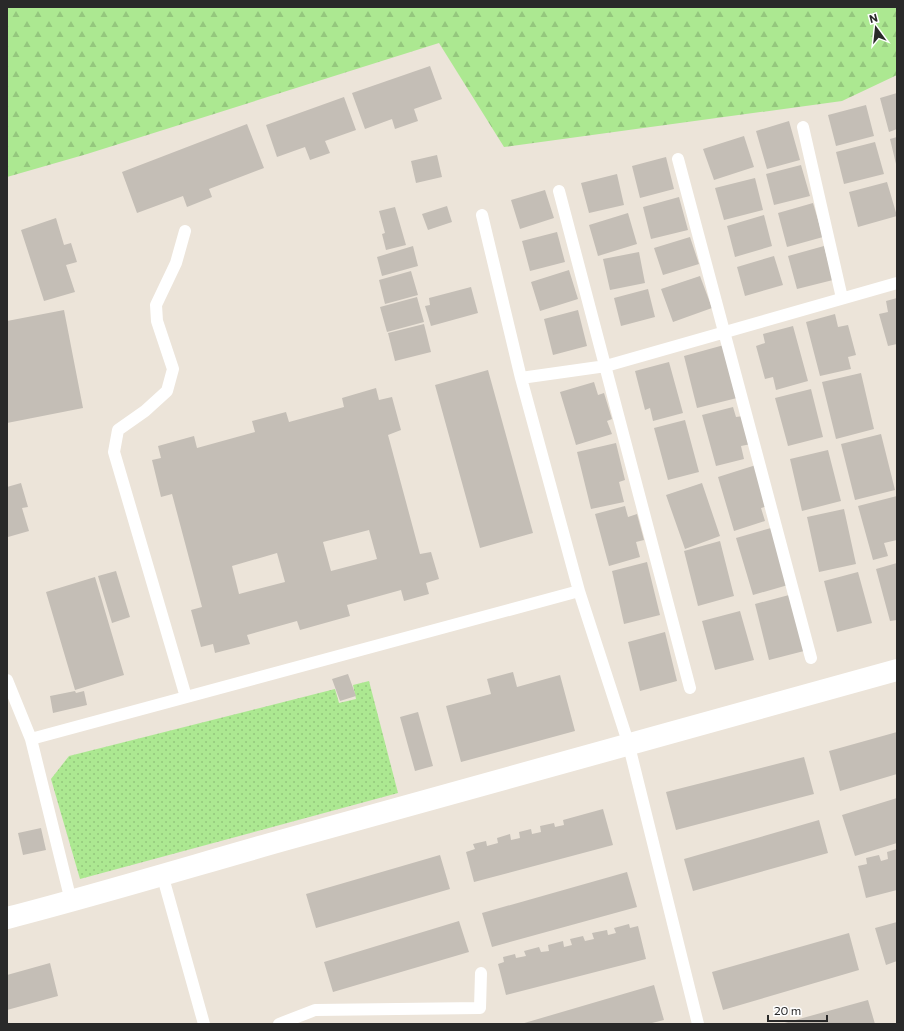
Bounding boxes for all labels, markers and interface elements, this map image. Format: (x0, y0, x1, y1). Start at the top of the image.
north arrow (856, 8, 896, 48)
text: N (868, 11, 879, 25)
scale bar (768, 997, 827, 1023)
text: 20 m (774, 1003, 801, 1017)

